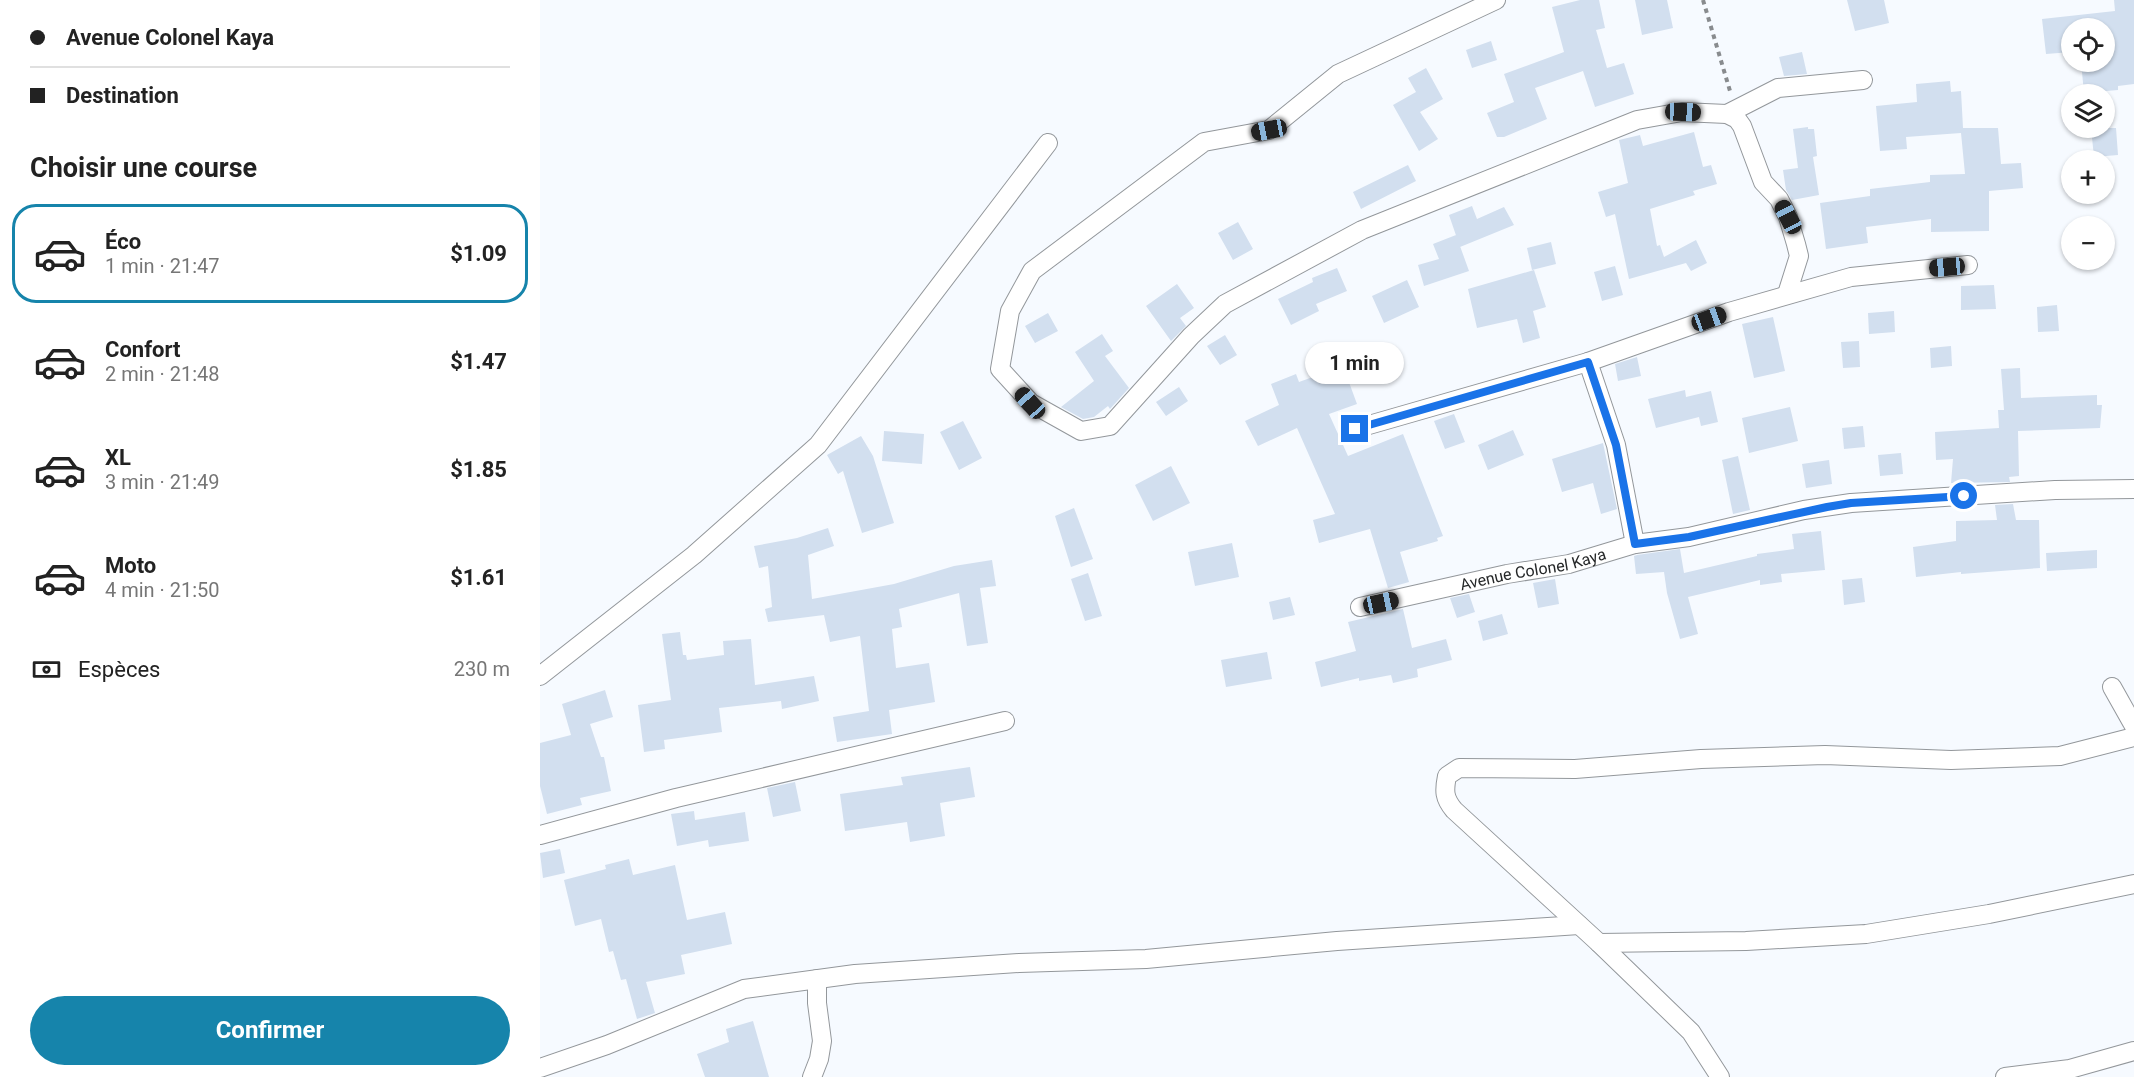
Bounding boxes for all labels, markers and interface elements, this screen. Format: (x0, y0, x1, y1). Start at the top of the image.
map controls (2061, 18, 2115, 270)
button: locate (2061, 18, 2115, 72)
text: Avenue Colonel Kaya (66, 25, 274, 50)
text: Destination (66, 83, 179, 108)
button: layers (2061, 84, 2115, 138)
car (1665, 102, 1701, 122)
car (1250, 118, 1288, 142)
button: + (2061, 150, 2115, 204)
text: Choisir une course (30, 152, 257, 184)
car (1772, 197, 1804, 237)
button: − (2061, 216, 2115, 270)
icon: car (33, 227, 87, 281)
text: Éco (105, 229, 141, 254)
text: $1.09 (450, 241, 507, 266)
text: 1 min · 21:47 (105, 254, 220, 278)
car (1928, 256, 1966, 278)
car (1689, 304, 1729, 334)
icon: car (33, 335, 87, 389)
text: Confort (105, 337, 180, 362)
callout: 1 min (1306, 342, 1404, 384)
text: $1.47 (450, 349, 507, 374)
text: 1 min (1329, 351, 1380, 375)
text: 2 min · 21:48 (105, 362, 220, 386)
car (1011, 384, 1049, 422)
route end (1341, 415, 1368, 442)
icon: car (33, 443, 87, 497)
text: XL (105, 445, 131, 470)
text: $1.85 (450, 457, 507, 482)
text: 3 min · 21:49 (105, 470, 220, 494)
route start (1950, 482, 1977, 509)
street label: Avenue Colonel Kaya (1458, 544, 1608, 594)
icon: car (33, 551, 87, 605)
text: Moto (105, 553, 156, 578)
text: $1.61 (450, 565, 507, 590)
text: 4 min · 21:50 (105, 578, 220, 602)
car (1362, 590, 1400, 616)
icon: cash (30, 653, 63, 686)
text: Espèces (78, 657, 160, 682)
text: 230 m (454, 657, 510, 681)
button: Confirmer (30, 996, 510, 1065)

